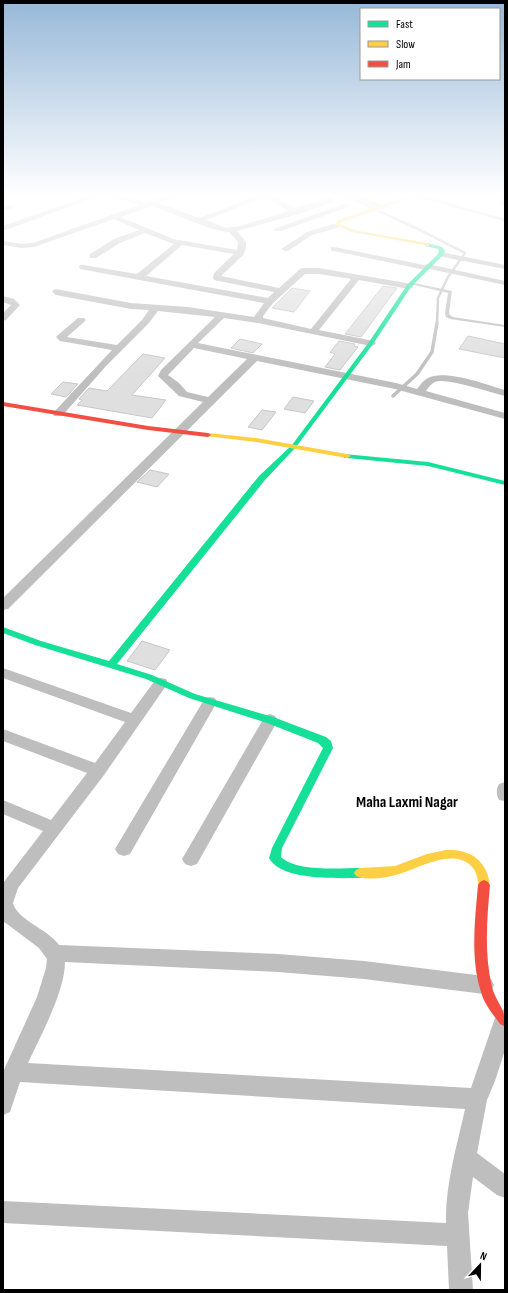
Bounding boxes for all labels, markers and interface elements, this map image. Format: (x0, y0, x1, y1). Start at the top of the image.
legend (360, 8, 500, 80)
text: Fast (396, 17, 413, 32)
text: Slow (396, 37, 415, 52)
text: Jam (395, 57, 411, 72)
district label: Maha Laxmi Nagar (356, 793, 458, 812)
north arrow (460, 1245, 500, 1285)
text: N (478, 1249, 489, 1263)

